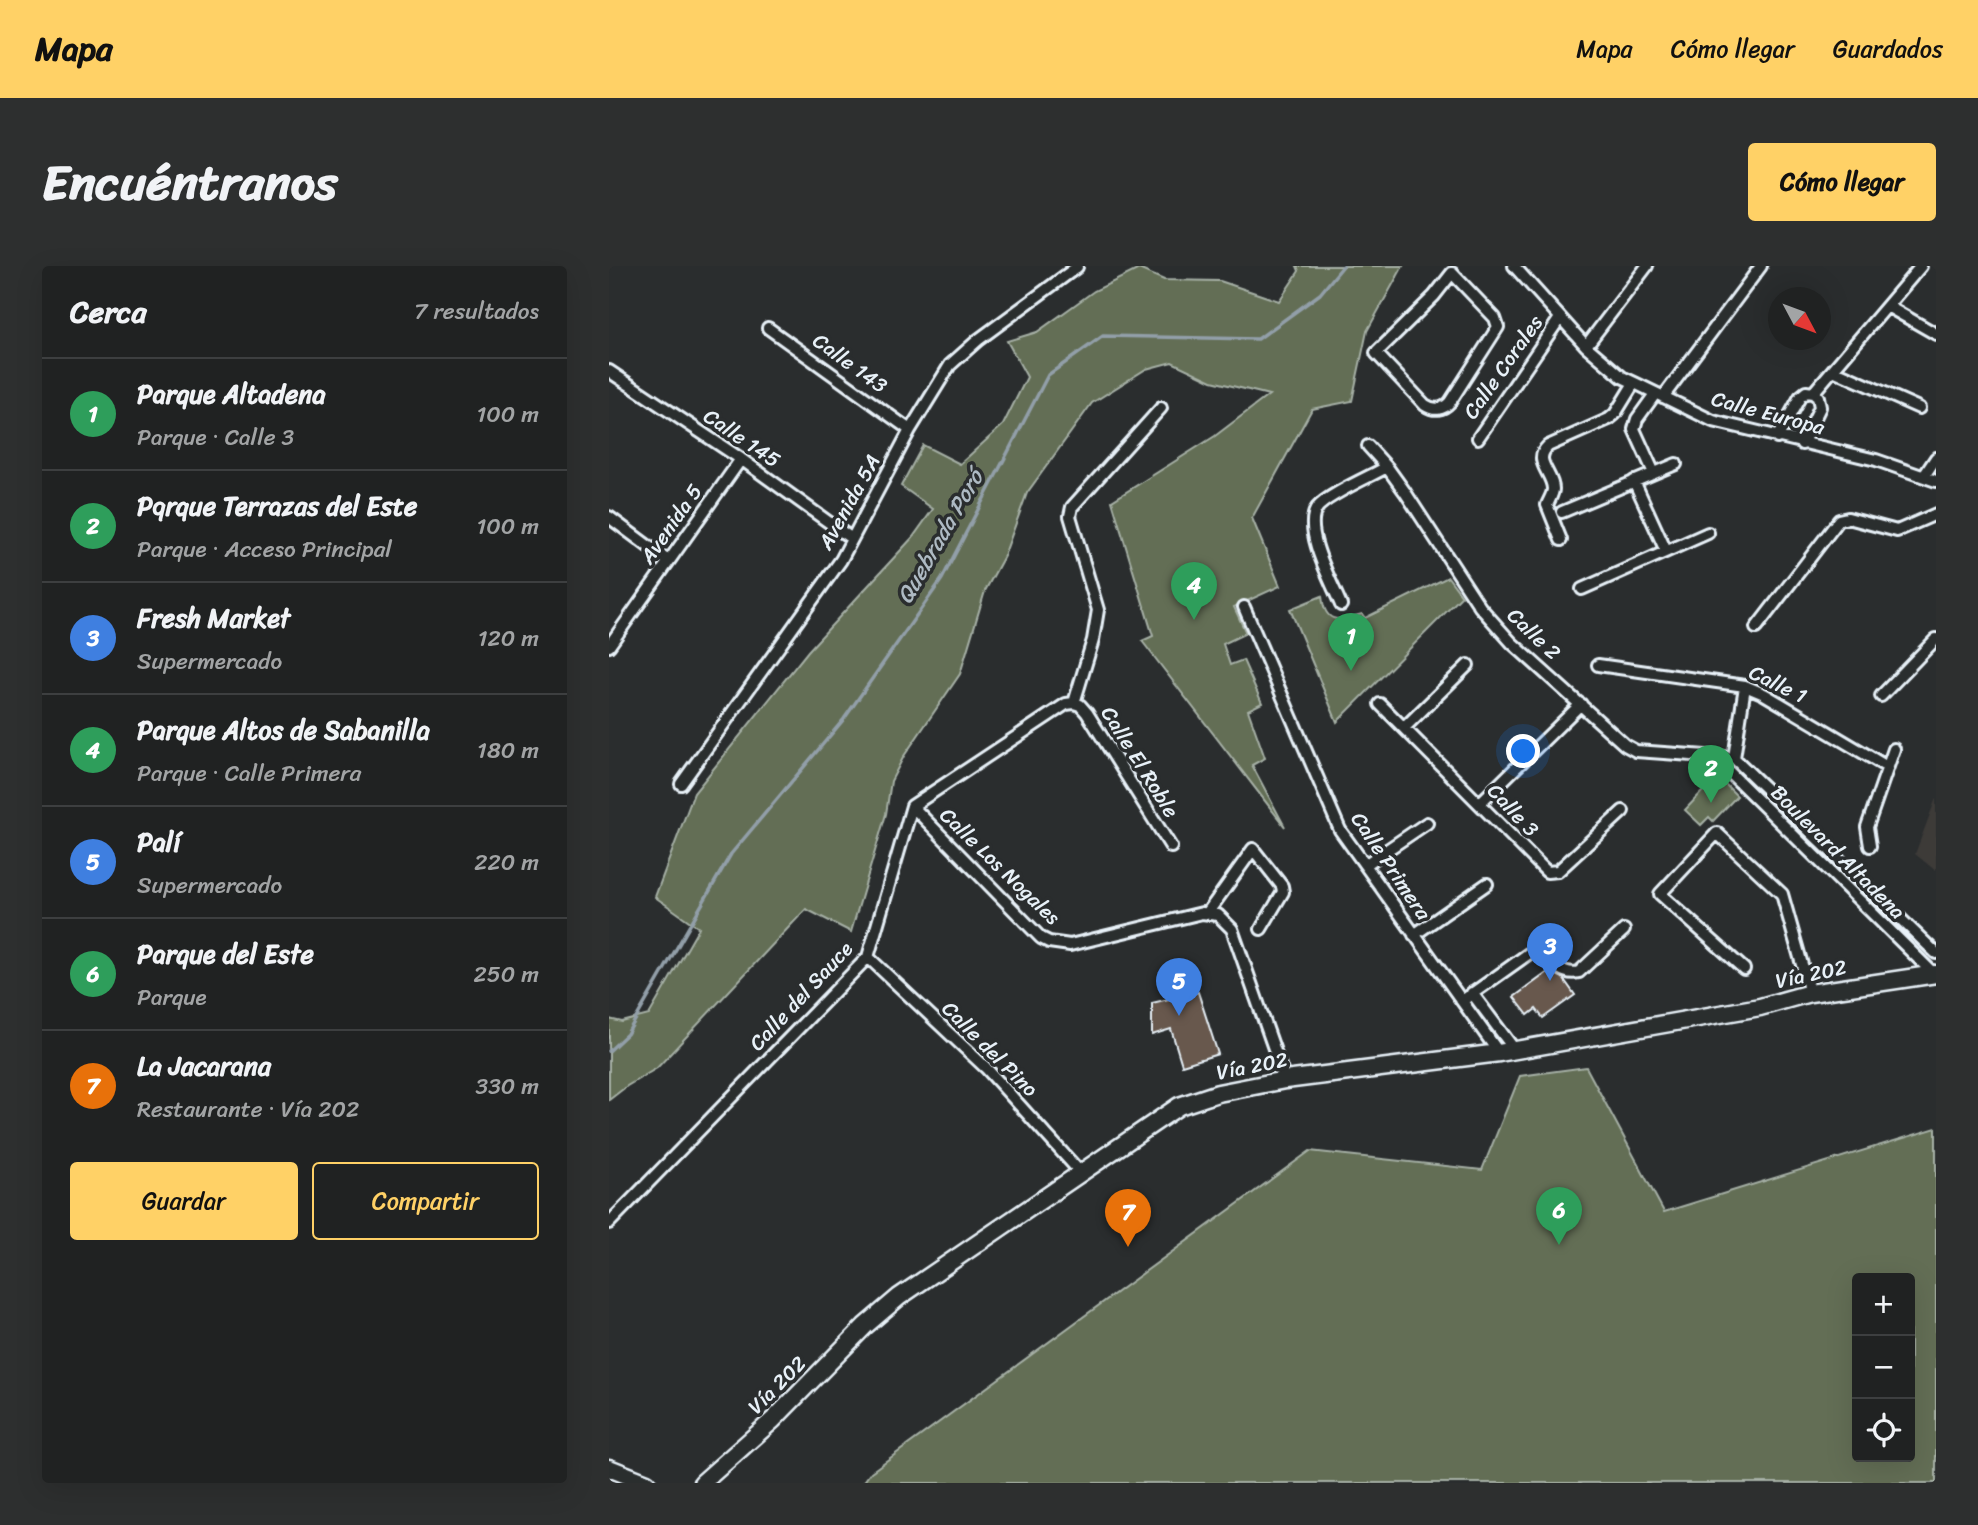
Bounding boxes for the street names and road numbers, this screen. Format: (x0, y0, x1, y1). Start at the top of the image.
street label: Calle Corales (1453, 306, 1553, 427)
street label: Calle 143 (804, 322, 896, 404)
street label: Calle Europa (1707, 380, 1829, 446)
street label: Calle 145 (695, 398, 789, 478)
street label: Avenida 5A (806, 447, 891, 558)
street label: Avenida 5 (629, 476, 713, 573)
street label: Calle 2 (1498, 598, 1570, 670)
street label: Calle 1 (1742, 654, 1814, 714)
street label: Calle El Roble (1090, 698, 1190, 826)
street label: Calle 3 (1477, 774, 1549, 846)
street label: Boulevard Altadena (1761, 775, 1915, 929)
street label: Calle Los Nogales (930, 798, 1070, 935)
street label: Calle Primera (1340, 804, 1442, 929)
street label: Calle del Sauce (739, 932, 863, 1060)
street label: Vía 202 (1772, 948, 1850, 1000)
street label: Calle del Pino (932, 991, 1048, 1107)
street label: Vía 202 (1213, 1041, 1291, 1091)
street label: Vía 202 (738, 1346, 816, 1424)

